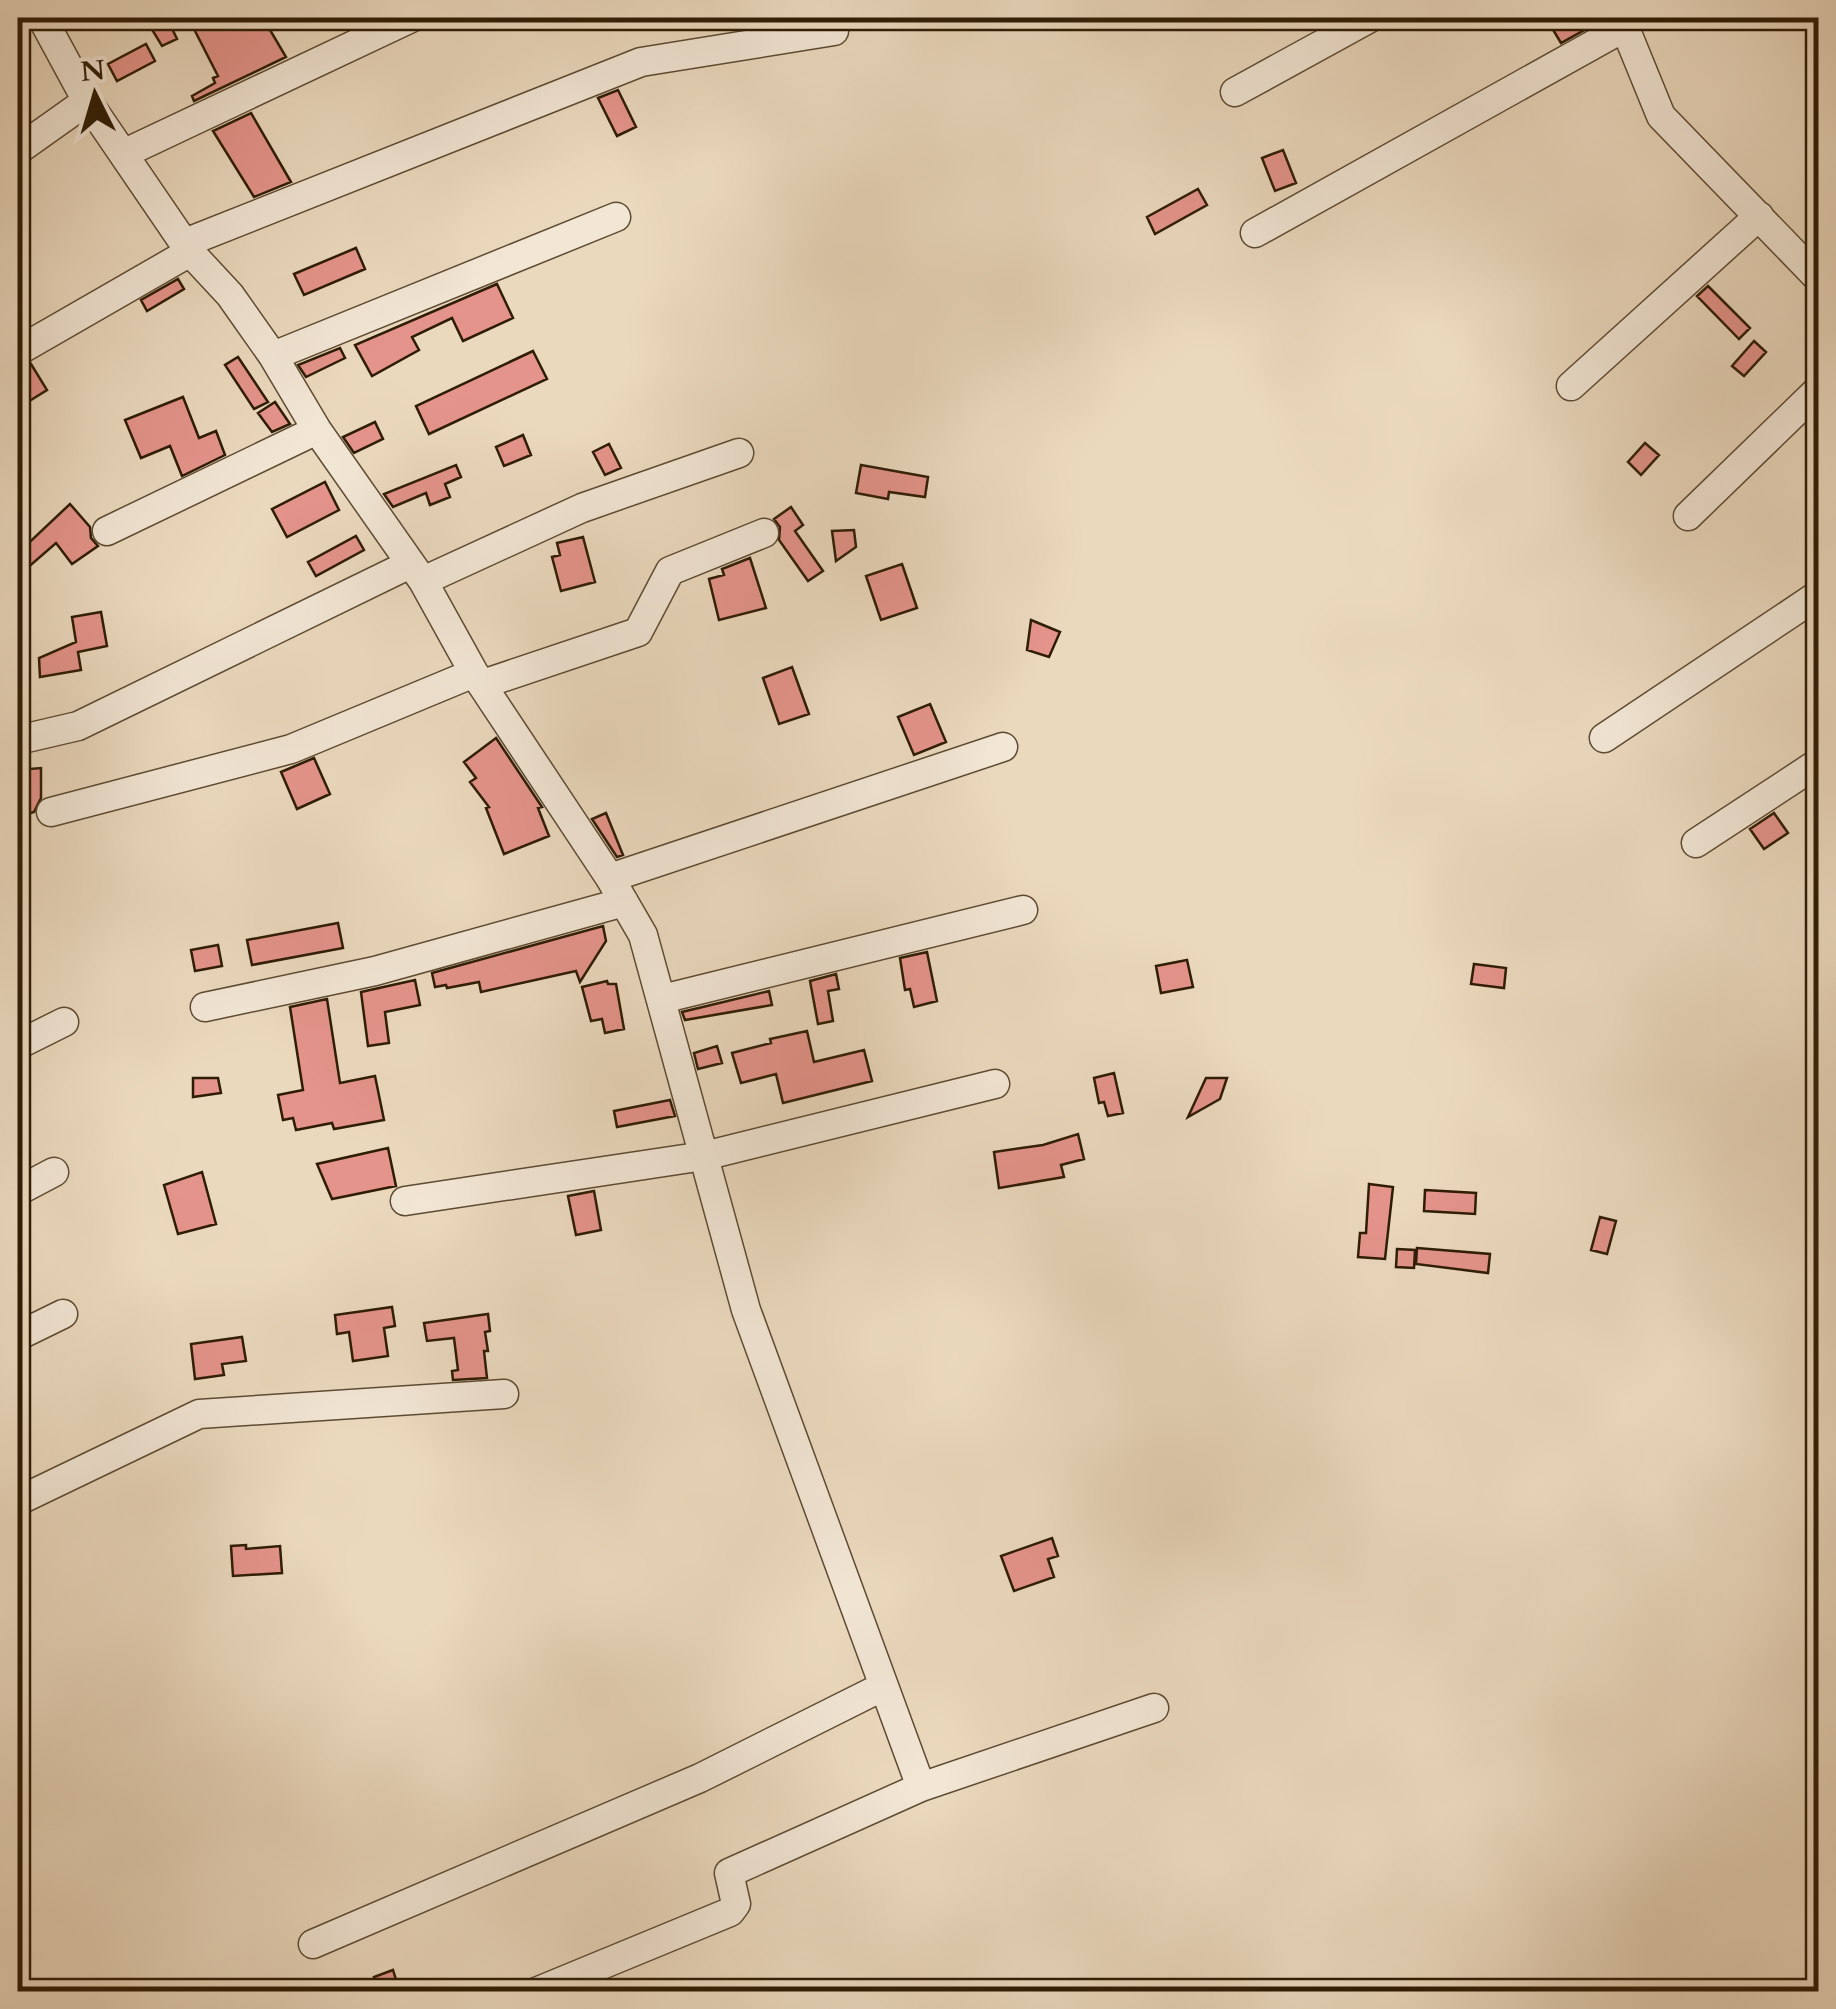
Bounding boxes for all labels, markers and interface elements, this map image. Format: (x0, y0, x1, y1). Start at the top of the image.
north arrow (45, 45, 145, 145)
text: N (79, 51, 107, 91)

